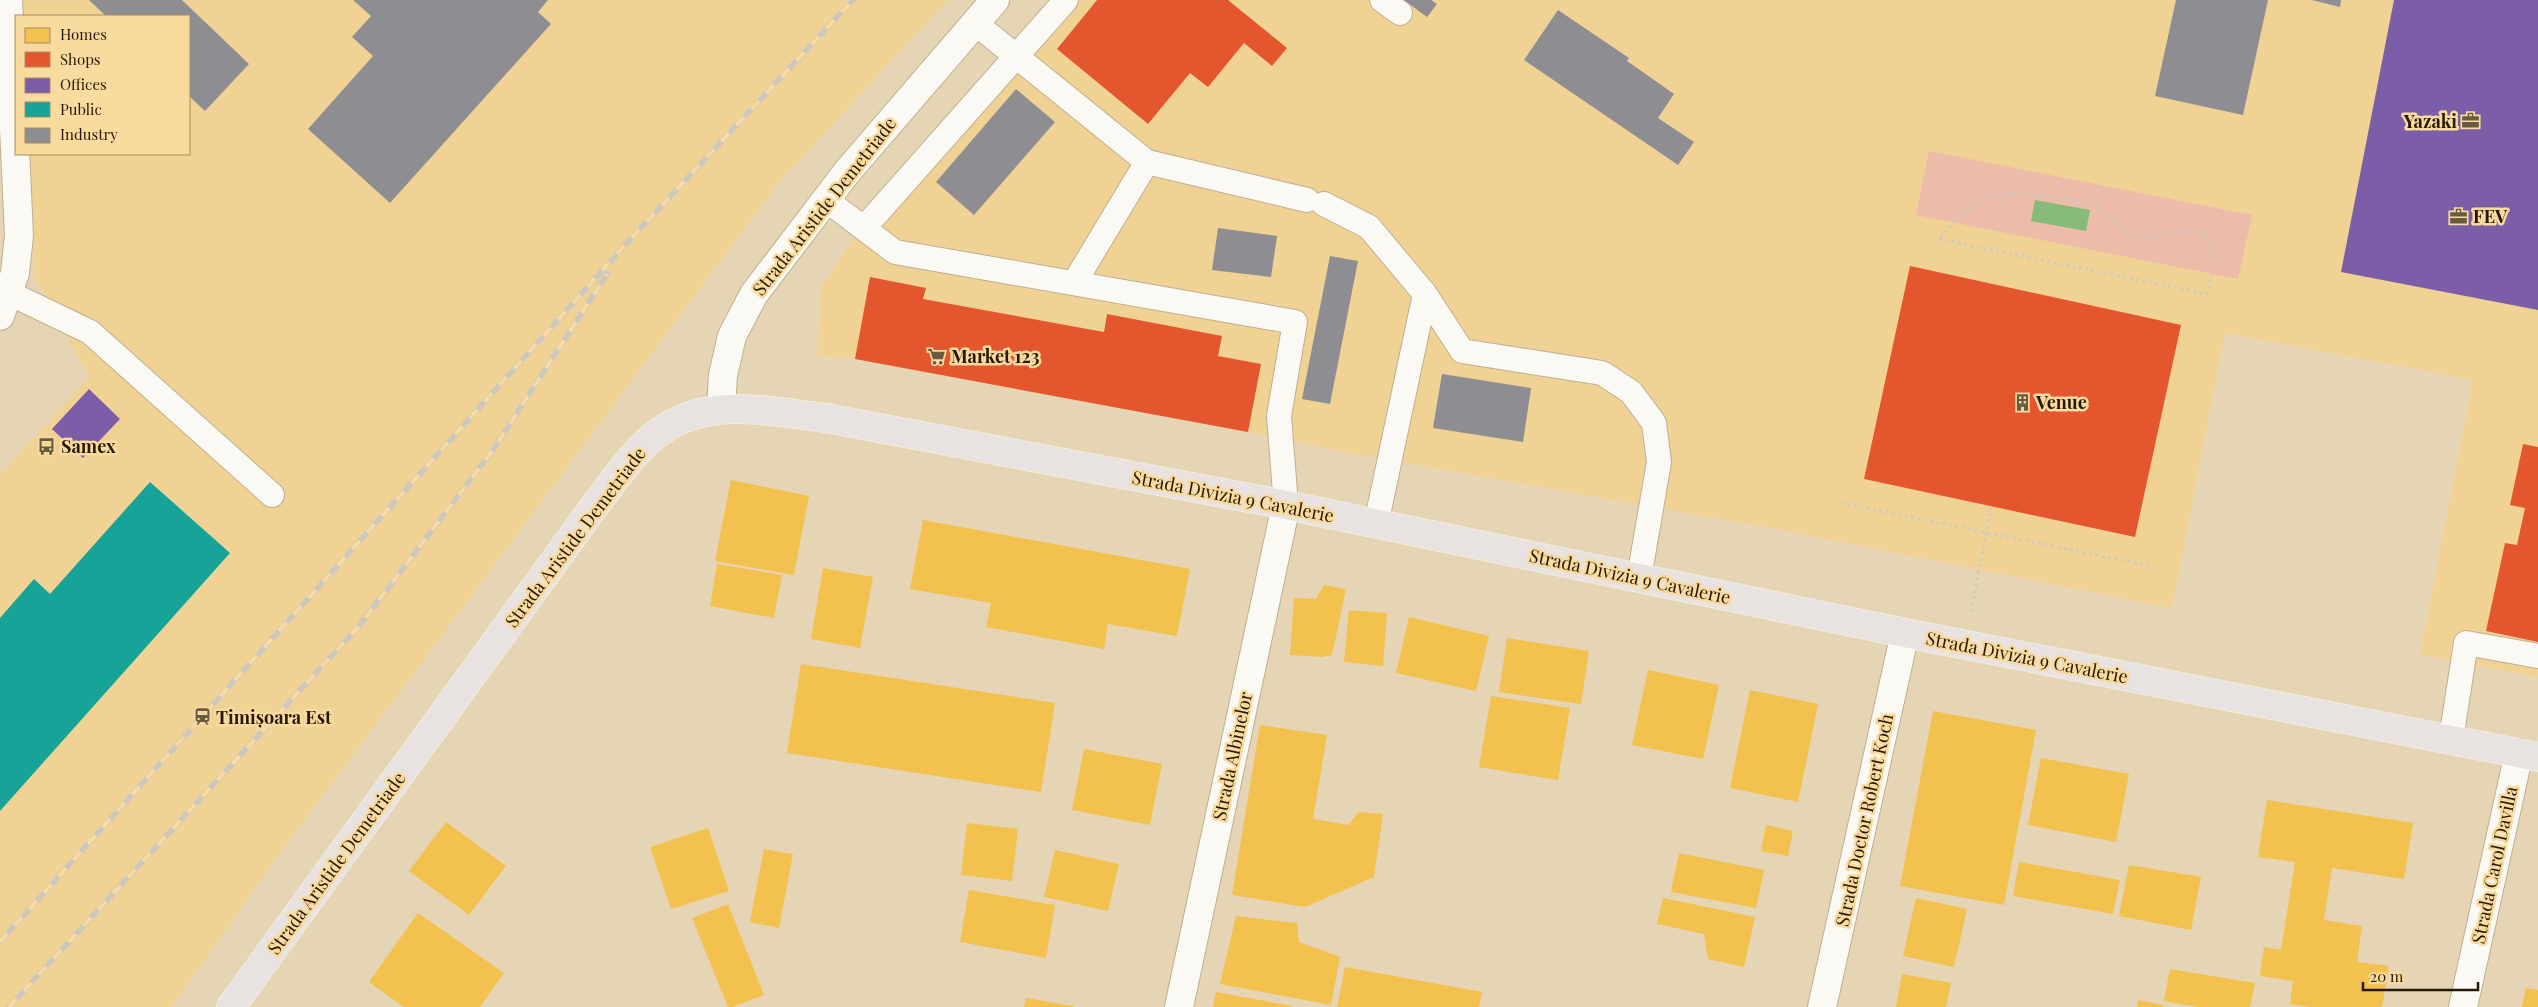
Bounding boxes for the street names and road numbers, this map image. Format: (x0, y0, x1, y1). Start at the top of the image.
street label: Strada Aristide Demetriade (747, 112, 901, 300)
street label: Strada Aristide Demetriade (499, 442, 651, 632)
street label: Strada Divizia 9 Cavalerie (1130, 465, 1336, 527)
street label: Strada Divizia 9 Cavalerie (1527, 543, 1733, 609)
street label: Strada Divizia 9 Cavalerie (1924, 626, 2130, 688)
street label: Strada Albinelor (1207, 690, 1257, 822)
street label: Strada Doctor Robert Koch (1830, 711, 1898, 929)
street label: Strada Aristide Demetriade (262, 767, 410, 959)
street label: Strada Carol Davilla (2466, 784, 2522, 946)

